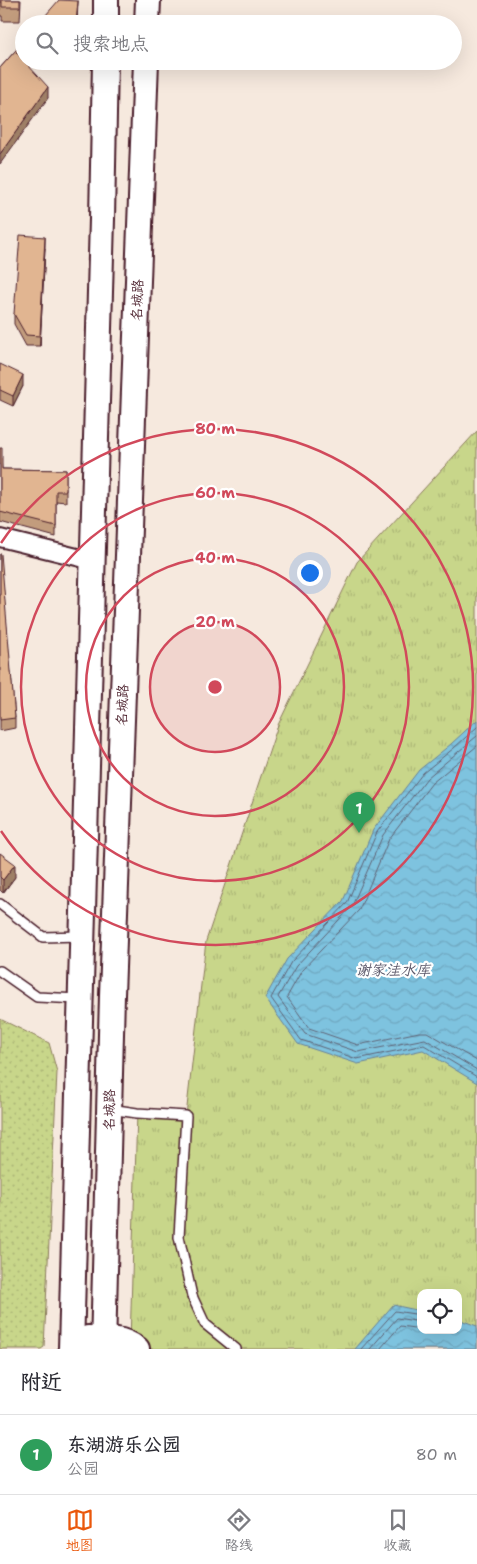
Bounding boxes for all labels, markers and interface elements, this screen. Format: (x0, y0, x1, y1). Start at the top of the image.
search box (15, 15, 462, 70)
icon: search (33, 29, 61, 57)
text: 搜索地点 (73, 31, 149, 56)
street label: 名城路 (127, 279, 147, 321)
text: 80 m (195, 419, 235, 439)
text: 60 m (195, 483, 235, 503)
text: 40 m (195, 548, 235, 568)
your location (297, 560, 323, 586)
text: 20 m (195, 612, 235, 632)
centre of rings (206, 678, 224, 696)
street label: 名城路 (112, 684, 132, 726)
pin: 1 (343, 792, 375, 833)
water label: 谢家洼水库 (355, 960, 431, 980)
street label: 名城路 (100, 1089, 118, 1131)
map controls (417, 1289, 462, 1334)
button: locate (417, 1289, 462, 1334)
text: 附近 (20, 1368, 62, 1396)
text: 东湖游乐公园 (67, 1432, 181, 1457)
text: 1 (32, 1444, 40, 1465)
text: 80 m (416, 1444, 457, 1465)
text: 公园 (67, 1458, 99, 1479)
tab: 地图 (66, 1506, 94, 1554)
tab: 路线 (225, 1506, 253, 1554)
tab: 收藏 (384, 1506, 412, 1554)

